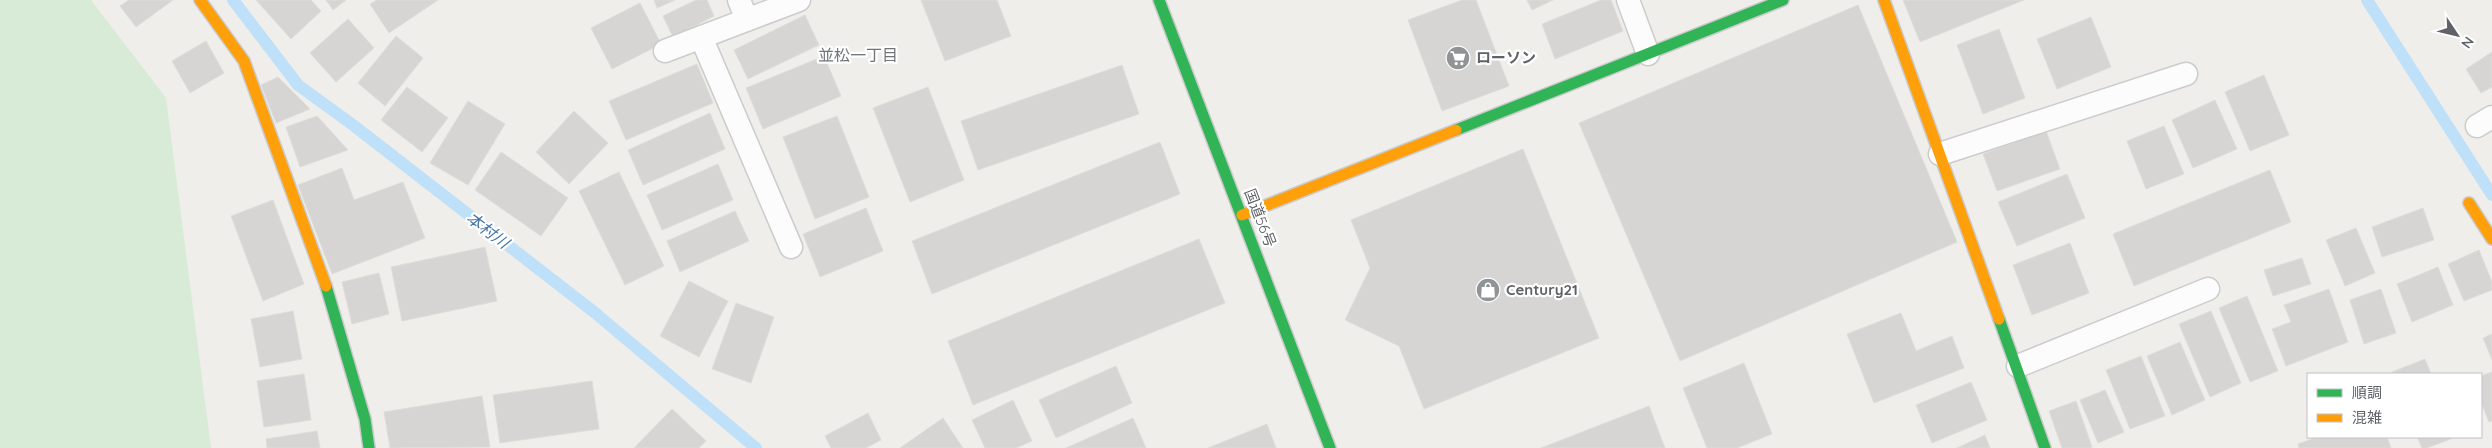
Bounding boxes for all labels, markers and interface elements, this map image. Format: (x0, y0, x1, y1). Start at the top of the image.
north arrow (2432, 10, 2482, 60)
text: N (2457, 33, 2478, 52)
district label: 並松一丁目 (818, 45, 898, 65)
supermarket icon: ローソン (1445, 45, 1471, 71)
place label: ローソン (1476, 48, 1536, 67)
street label: 国道56号 (1241, 186, 1280, 250)
water label: 本村川 (463, 208, 515, 254)
shop icon: Century21 (1475, 277, 1501, 303)
place label: Century21 (1506, 280, 1578, 299)
legend (2307, 373, 2482, 438)
text: 順調 (2352, 383, 2382, 402)
text: 混雑 (2352, 408, 2382, 427)

